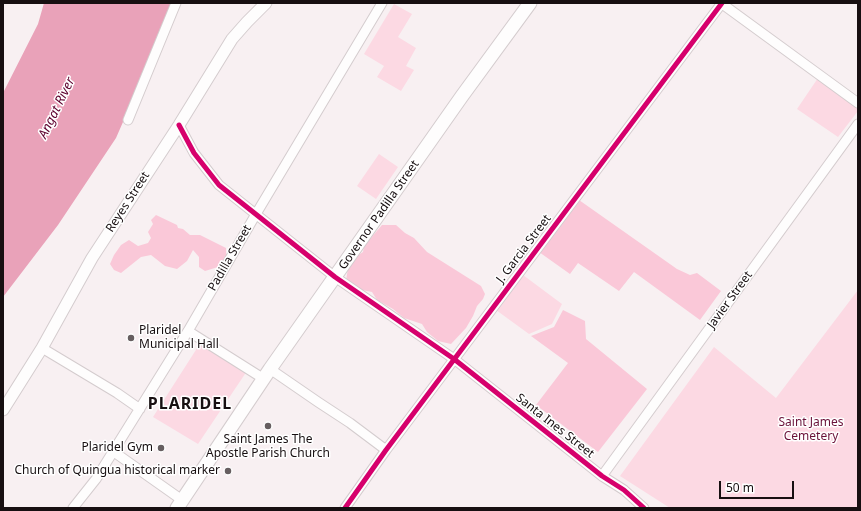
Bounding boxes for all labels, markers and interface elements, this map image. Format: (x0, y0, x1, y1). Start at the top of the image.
water label: Angat River (36, 75, 78, 141)
street label: Governor Padilla Street (336, 157, 422, 273)
street label: Reyes Street (103, 169, 153, 235)
street label: J. Garcia Street (494, 212, 554, 286)
street label: Padilla Street (205, 222, 255, 294)
street label: Javier Street (704, 268, 756, 332)
place label: Plaridel Municipal Hall (139, 324, 219, 352)
marker: Plaridel Municipal Hall (126, 333, 136, 343)
street label: Santa Ines Street (513, 391, 597, 461)
district label: PLARIDEL (148, 394, 232, 414)
park label: Saint James Cemetery (778, 416, 844, 444)
marker: Saint James The Apostle Parish Church (263, 421, 273, 431)
place label: Saint James The Apostle Parish Church (206, 433, 330, 461)
place label: Plaridel Gym (81, 441, 153, 455)
marker: Plaridel Gym (156, 443, 166, 453)
place label: Church of Quingua historical marker (14, 464, 220, 478)
marker: Church of Quingua historical marker (223, 466, 233, 476)
scale bar (721, 473, 796, 499)
text: 50 m (726, 479, 754, 496)

